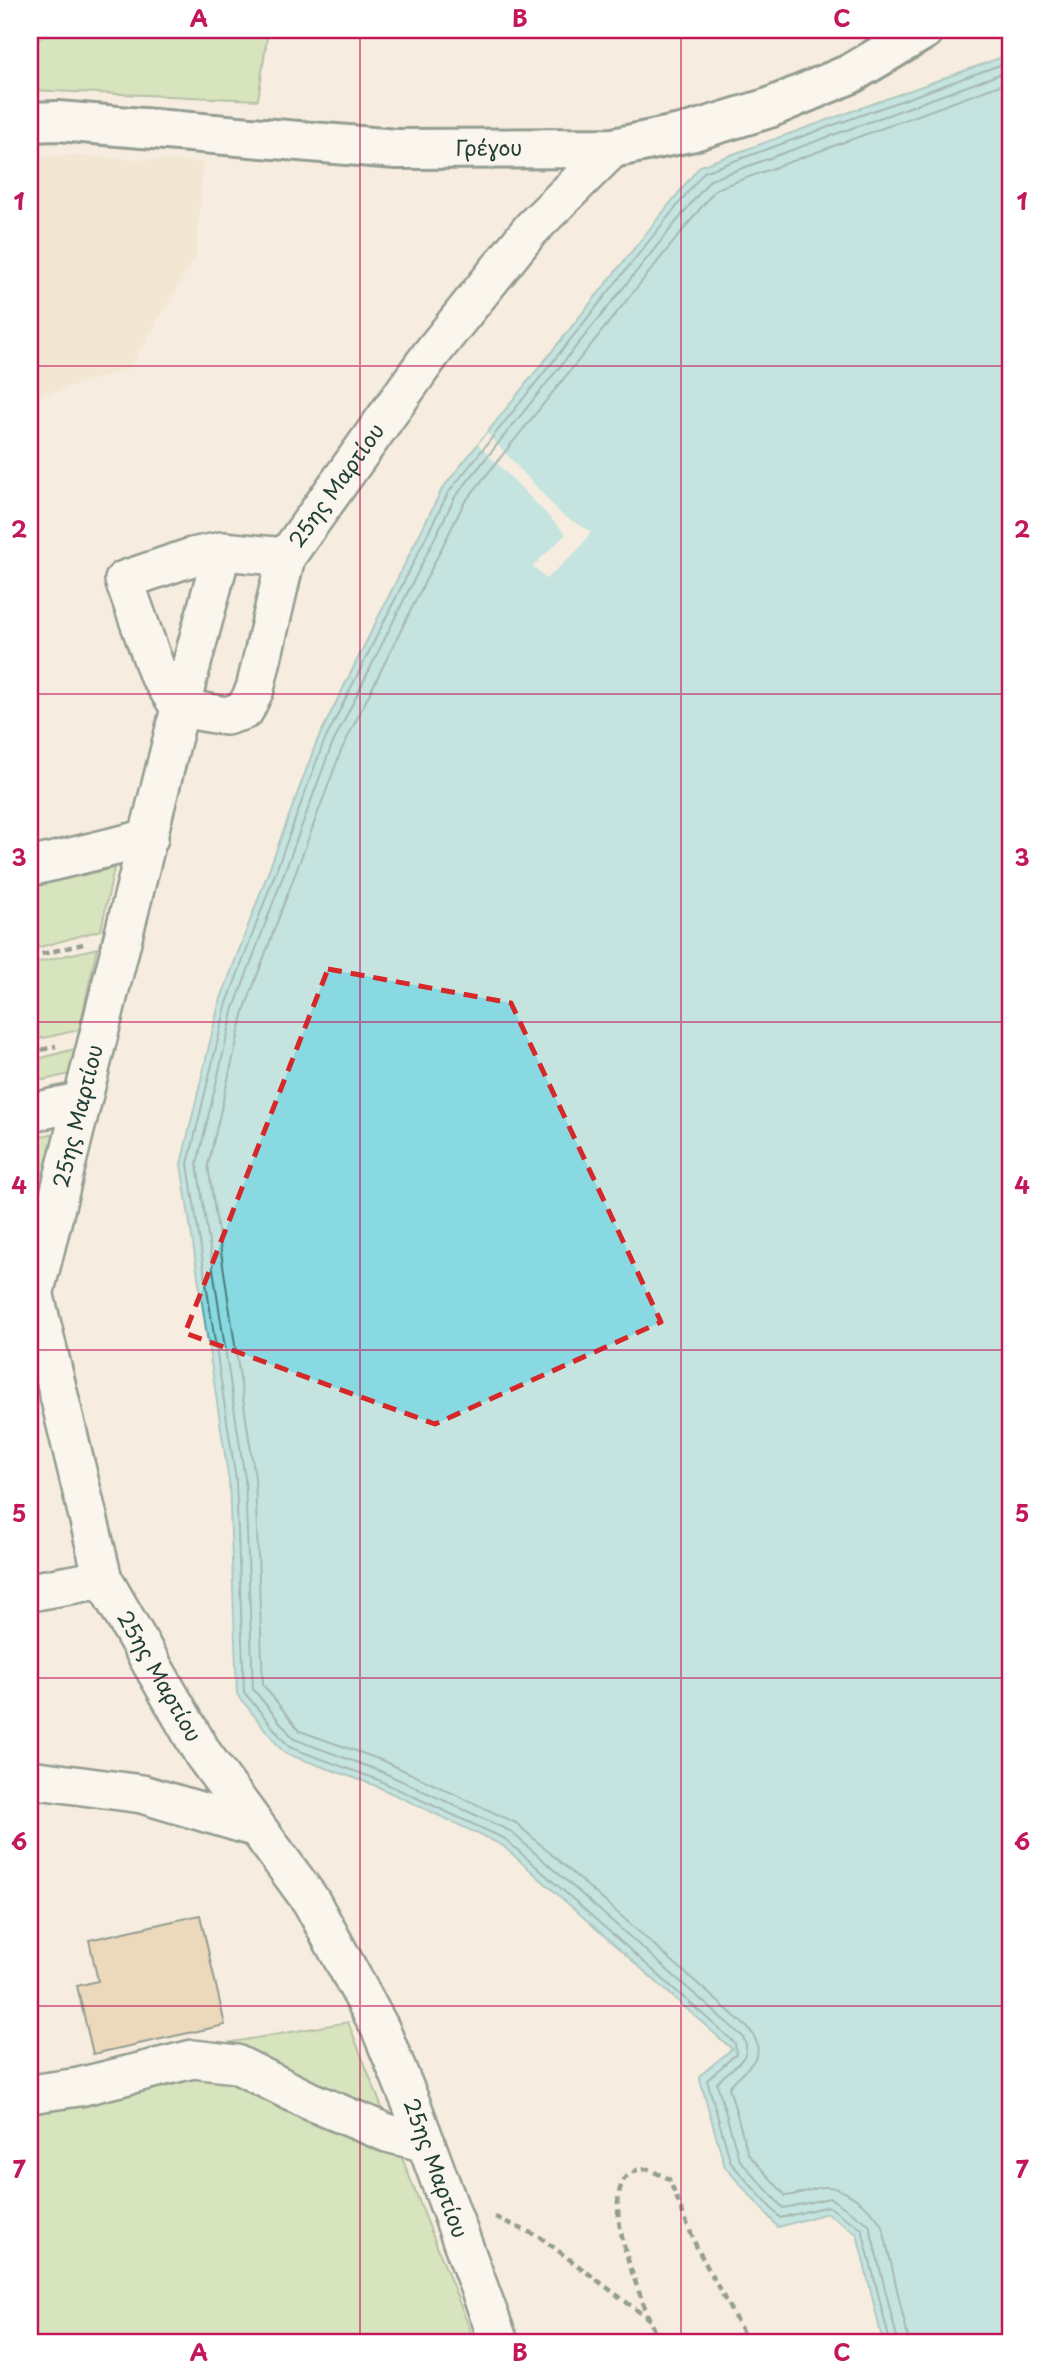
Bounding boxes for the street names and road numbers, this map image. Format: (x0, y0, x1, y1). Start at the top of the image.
street label: Γρέγου (455, 130, 522, 163)
street label: 25ης Μαρτίου (280, 416, 391, 554)
street label: 25ης Μαρτίου (43, 1041, 110, 1191)
street label: 25ης Μαρτίου (110, 1604, 211, 1747)
street label: 25ης Μαρτίου (397, 2093, 477, 2242)

